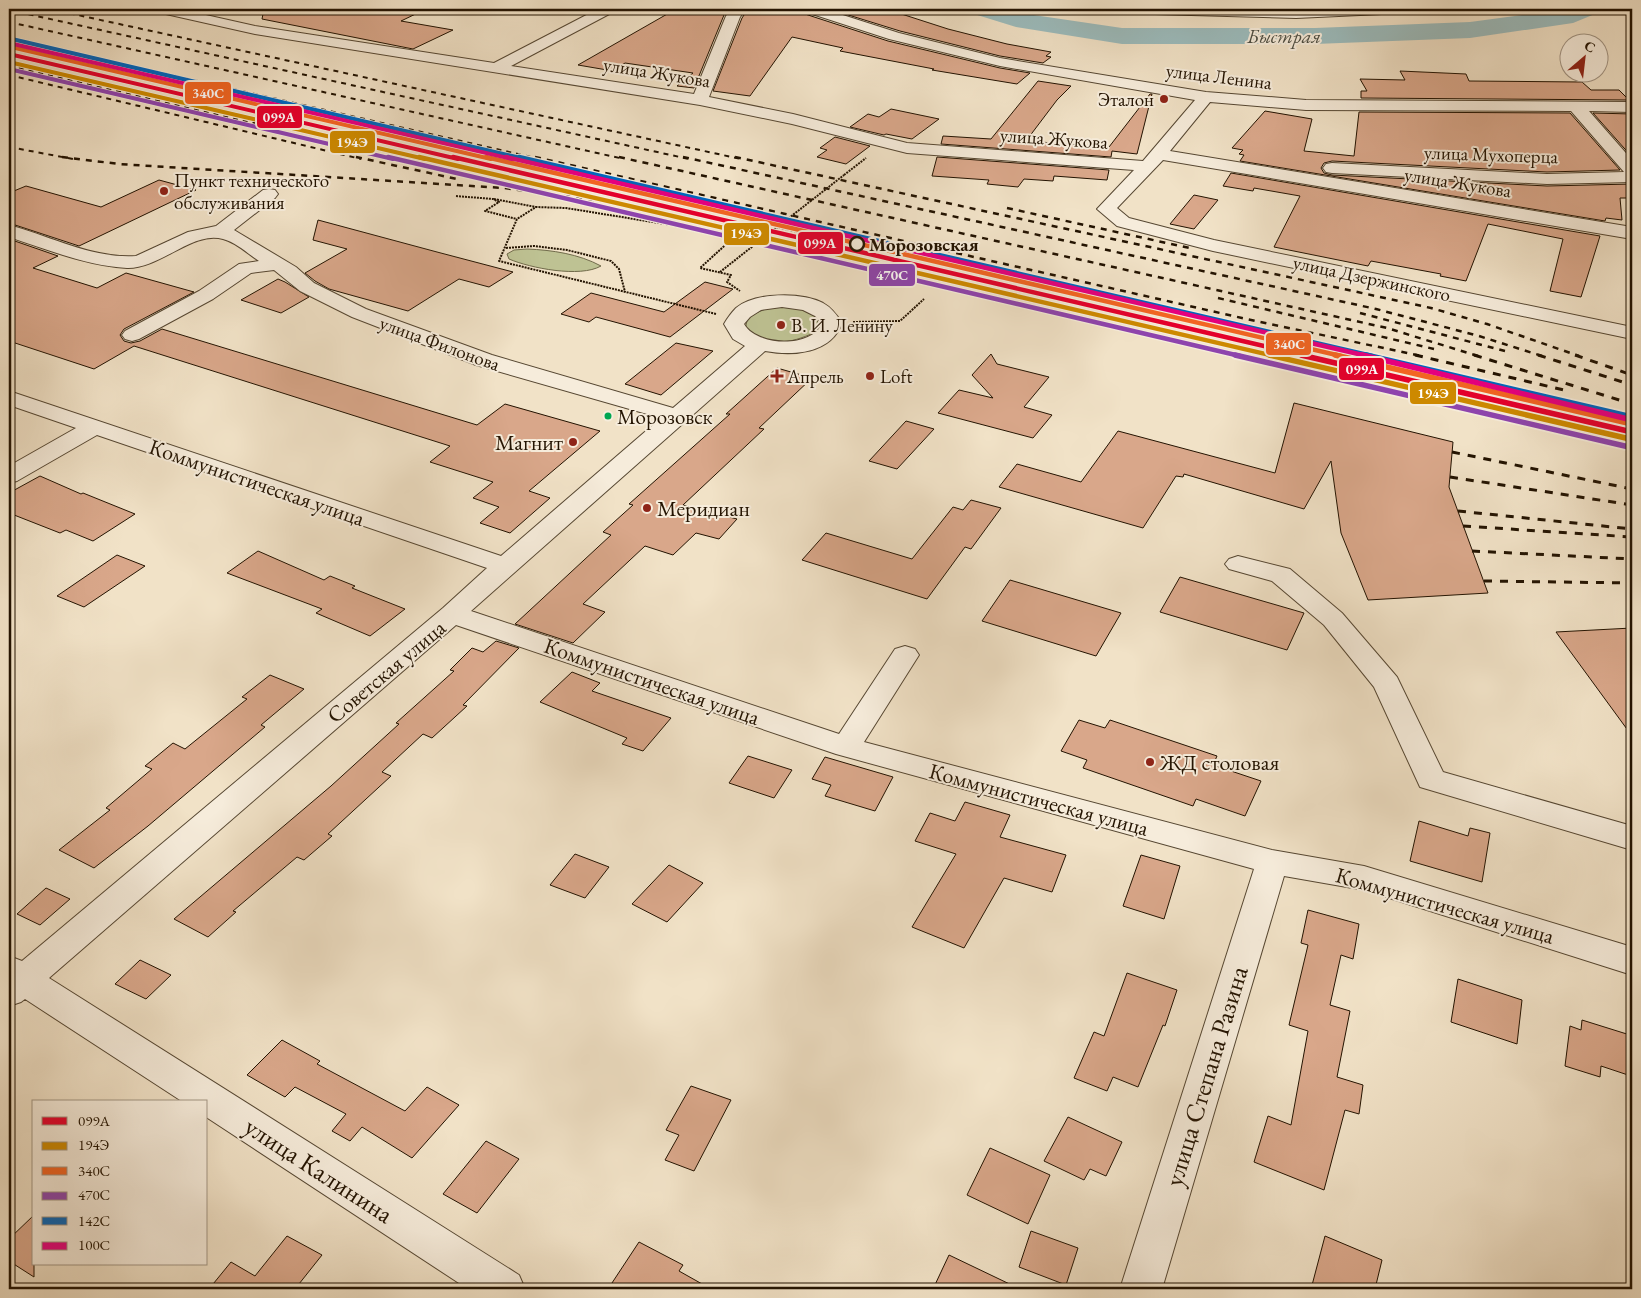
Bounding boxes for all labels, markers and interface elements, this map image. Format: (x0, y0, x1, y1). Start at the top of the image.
water label: Быстрая (1246, 23, 1321, 49)
north arrow (1558, 32, 1608, 82)
text: С (1581, 36, 1599, 57)
street label: улица Жукова (602, 52, 713, 93)
street label: улица Ленина (1165, 58, 1274, 95)
line badge: 340С (184, 81, 232, 105)
text: 340С (192, 84, 224, 102)
place label: Эталон (1098, 87, 1154, 112)
marker: Эталон (1158, 93, 1170, 105)
line badge: 099А (256, 105, 303, 129)
text: 099А (263, 108, 296, 126)
street label: улица Жукова (999, 122, 1109, 155)
line badge: 194Э (329, 130, 376, 154)
text: 194Э (336, 133, 368, 151)
street label: улица Мухоперца (1424, 140, 1559, 169)
street label: улица Жукова (1403, 162, 1514, 203)
place label: Пункт технического обслуживания (174, 168, 329, 215)
marker: Пункт технического обслуживания (158, 185, 170, 197)
line badge: 194Э (723, 222, 770, 246)
text: 194Э (730, 224, 762, 242)
line badge: 099А (797, 231, 844, 255)
place label: Морозовская (869, 232, 979, 257)
text: 099А (804, 234, 837, 252)
marker: Морозовская (849, 236, 865, 252)
street label: улица Дзержинского (1291, 250, 1453, 307)
line badge: 470С (868, 263, 916, 287)
text: 470С (876, 266, 908, 284)
street label: улица Филонова (376, 310, 504, 377)
place label: В. И. Ленину (791, 313, 893, 338)
marker: В. И. Ленину (775, 319, 787, 331)
line badge: 340С (1265, 332, 1312, 356)
text: 340С (1273, 335, 1305, 353)
line badge: 099А (1338, 357, 1385, 381)
text: 099А (1346, 360, 1379, 378)
place label: Апрель (786, 364, 844, 389)
place label: Loft (880, 364, 913, 389)
marker: Апрель (771, 370, 783, 382)
marker: Loft (864, 370, 876, 382)
line badge: 194Э (1409, 381, 1457, 405)
text: 194Э (1417, 384, 1449, 402)
place label: Морозовск (617, 403, 712, 430)
marker: Морозовск (603, 411, 613, 421)
place label: Магнит (495, 428, 563, 457)
street label: Коммунистическая улица (145, 432, 369, 533)
marker: Магнит (567, 436, 579, 448)
place label: Меридиан (657, 494, 750, 523)
marker: Меридиан (641, 502, 653, 514)
street label: Советская улица (321, 613, 452, 730)
street label: Коммунистическая улица (540, 631, 764, 732)
place label: ЖД столовая (1159, 748, 1279, 777)
street label: Коммунистическая улица (926, 756, 1152, 843)
marker: ЖД столовая (1144, 756, 1156, 768)
street label: Коммунистическая улица (1332, 860, 1558, 951)
street label: улица Степана Разина (1156, 961, 1256, 1190)
legend (32, 1100, 208, 1266)
street label: улица Калинина (238, 1109, 400, 1231)
text: 099А (78, 1111, 111, 1130)
text: 194Э (78, 1135, 110, 1154)
text: 340С (78, 1161, 110, 1180)
text: 470С (78, 1185, 110, 1204)
text: 142С (78, 1211, 110, 1230)
text: 100C (78, 1235, 110, 1254)

